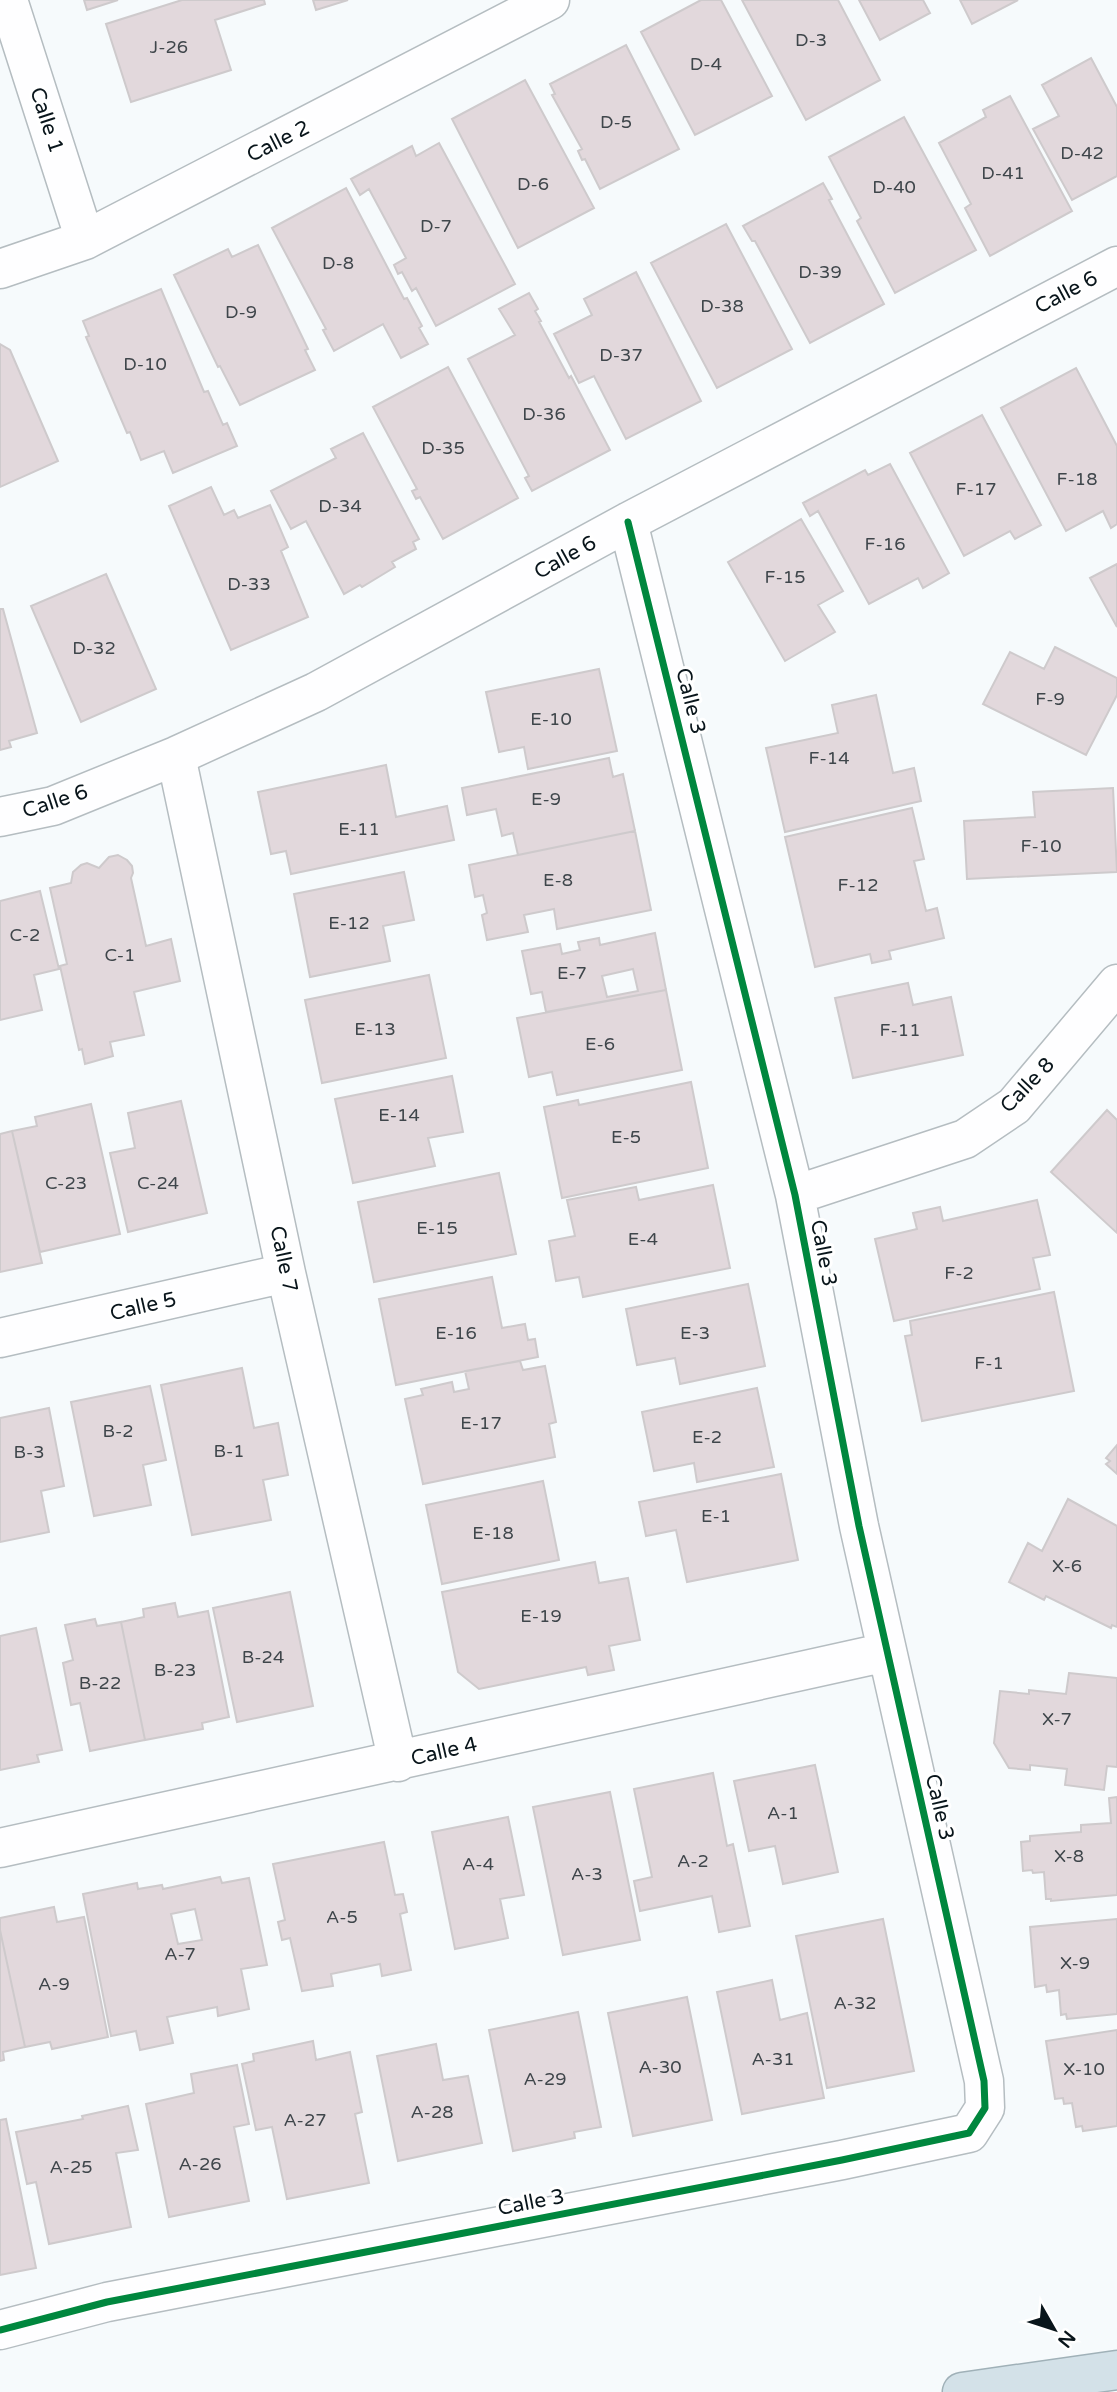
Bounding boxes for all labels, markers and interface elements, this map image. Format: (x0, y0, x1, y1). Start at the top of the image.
house number: D-3 (795, 29, 827, 51)
house number: J-26 (150, 36, 188, 58)
house number: D-4 (690, 53, 722, 75)
street label: Calle 1 (24, 84, 69, 156)
house number: D-5 (600, 111, 632, 133)
street label: Calle 2 (243, 115, 314, 168)
house number: D-42 (1060, 142, 1104, 164)
house number: D-41 (981, 162, 1025, 184)
house number: D-6 (517, 173, 549, 195)
house number: D-40 (872, 176, 916, 198)
house number: D-7 (420, 215, 452, 237)
house number: D-8 (322, 252, 354, 274)
house number: D-39 (798, 261, 842, 283)
street label: Calle 6 (1031, 266, 1102, 319)
house number: D-38 (700, 295, 744, 317)
house number: D-9 (225, 301, 257, 323)
house number: D-37 (599, 344, 643, 366)
house number: D-10 (123, 353, 167, 375)
house number: D-36 (522, 403, 566, 425)
house number: D-35 (421, 437, 465, 459)
house number: F-18 (1057, 468, 1097, 490)
house number: F-17 (956, 478, 996, 500)
house number: D-34 (318, 495, 362, 517)
street label: Calle 6 (530, 530, 601, 585)
house number: F-16 (865, 533, 905, 555)
house number: F-15 (765, 566, 805, 588)
house number: D-33 (227, 573, 271, 595)
house number: D-32 (72, 637, 116, 659)
street label: Calle 3 (670, 665, 711, 737)
house number: F-9 (1035, 688, 1065, 710)
house number: E-10 (530, 708, 572, 730)
house number: F-14 (809, 747, 849, 769)
street label: Calle 6 (19, 779, 91, 824)
house number: E-9 (531, 788, 561, 810)
house number: E-11 (338, 818, 380, 840)
house number: F-10 (1021, 835, 1061, 857)
house number: E-8 (543, 869, 573, 891)
house number: F-12 (838, 874, 878, 896)
house number: E-12 (328, 912, 370, 934)
house number: C-2 (10, 924, 40, 946)
house number: C-1 (105, 944, 135, 966)
house number: E-7 (557, 962, 587, 984)
house number: E-13 (354, 1018, 396, 1040)
house number: F-11 (880, 1019, 920, 1041)
house number: E-6 (585, 1033, 615, 1055)
street label: Calle 8 (995, 1052, 1060, 1118)
house number: E-14 (378, 1104, 420, 1126)
house number: E-5 (611, 1126, 641, 1148)
house number: C-23 (45, 1172, 87, 1194)
house number: C-24 (137, 1172, 179, 1194)
house number: E-15 (416, 1217, 458, 1239)
street label: Calle 3 (805, 1218, 842, 1289)
street label: Calle 7 (264, 1224, 303, 1295)
house number: E-4 (628, 1228, 658, 1250)
house number: F-2 (944, 1262, 974, 1284)
street label: Calle 5 (107, 1287, 179, 1326)
house number: E-16 (435, 1322, 477, 1344)
house number: E-3 (680, 1322, 710, 1344)
house number: F-1 (974, 1352, 1004, 1374)
house number: E-17 (460, 1412, 502, 1434)
house number: B-2 (102, 1420, 134, 1442)
house number: E-2 (692, 1426, 722, 1448)
house number: B-1 (213, 1440, 245, 1462)
house number: B-3 (13, 1441, 45, 1463)
house number: E-1 (701, 1505, 731, 1527)
house number: E-18 (472, 1522, 514, 1544)
house number: X-6 (1052, 1555, 1082, 1577)
house number: E-19 (520, 1605, 562, 1627)
house number: B-24 (242, 1646, 284, 1668)
house number: B-23 (154, 1659, 196, 1681)
house number: B-22 (79, 1672, 121, 1694)
house number: X-7 (1042, 1708, 1072, 1730)
street label: Calle 4 (408, 1732, 480, 1771)
street label: Calle 3 (920, 1771, 959, 1843)
house number: A-1 (767, 1802, 799, 1824)
house number: X-8 (1054, 1845, 1084, 1867)
house number: A-2 (677, 1850, 709, 1872)
house number: A-4 (462, 1853, 494, 1875)
house number: A-3 (571, 1863, 603, 1885)
house number: A-5 (326, 1906, 358, 1928)
house number: A-7 (164, 1943, 196, 1965)
house number: X-9 (1060, 1952, 1090, 1974)
house number: A-9 (38, 1973, 70, 1995)
house number: A-32 (833, 1992, 877, 2014)
house number: A-31 (751, 2048, 795, 2070)
house number: A-30 (638, 2056, 682, 2078)
house number: X-10 (1063, 2058, 1105, 2080)
house number: A-29 (523, 2068, 567, 2090)
house number: A-28 (410, 2101, 454, 2123)
house number: A-27 (283, 2109, 327, 2131)
house number: A-26 (178, 2153, 222, 2175)
house number: A-25 (49, 2156, 93, 2178)
street label: Calle 3 (496, 2184, 567, 2221)
north arrow (1019, 2294, 1089, 2364)
text: N (1053, 2326, 1080, 2352)

